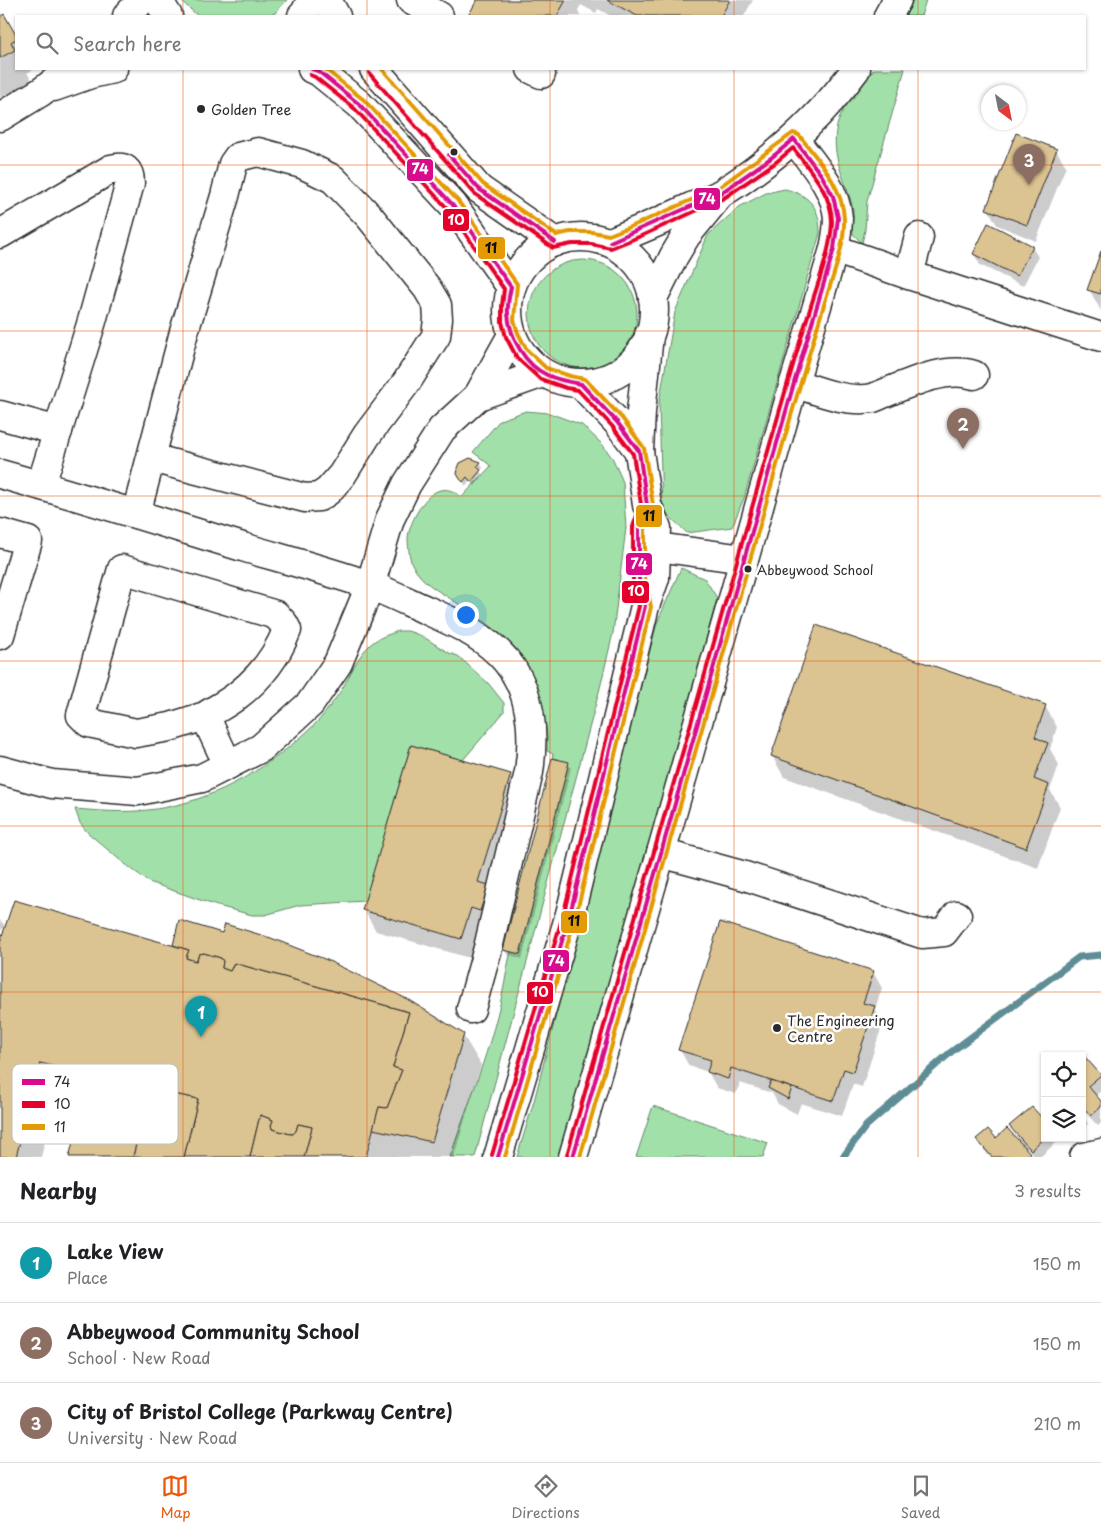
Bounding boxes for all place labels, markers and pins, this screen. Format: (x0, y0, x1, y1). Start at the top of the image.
place label: Golden Tree (211, 99, 291, 120)
marker: Golden Tree (195, 103, 207, 115)
pin: 3 (1013, 144, 1045, 185)
unlabelled marker (449, 147, 459, 157)
pin: 2 (947, 408, 979, 449)
place label: Abbeywood School (757, 560, 874, 579)
marker: Abbeywood School (743, 564, 753, 574)
pin: 1 (185, 996, 217, 1037)
place label: The Engineering Centre (787, 1010, 895, 1047)
marker: The Engineering Centre (771, 1022, 783, 1034)

